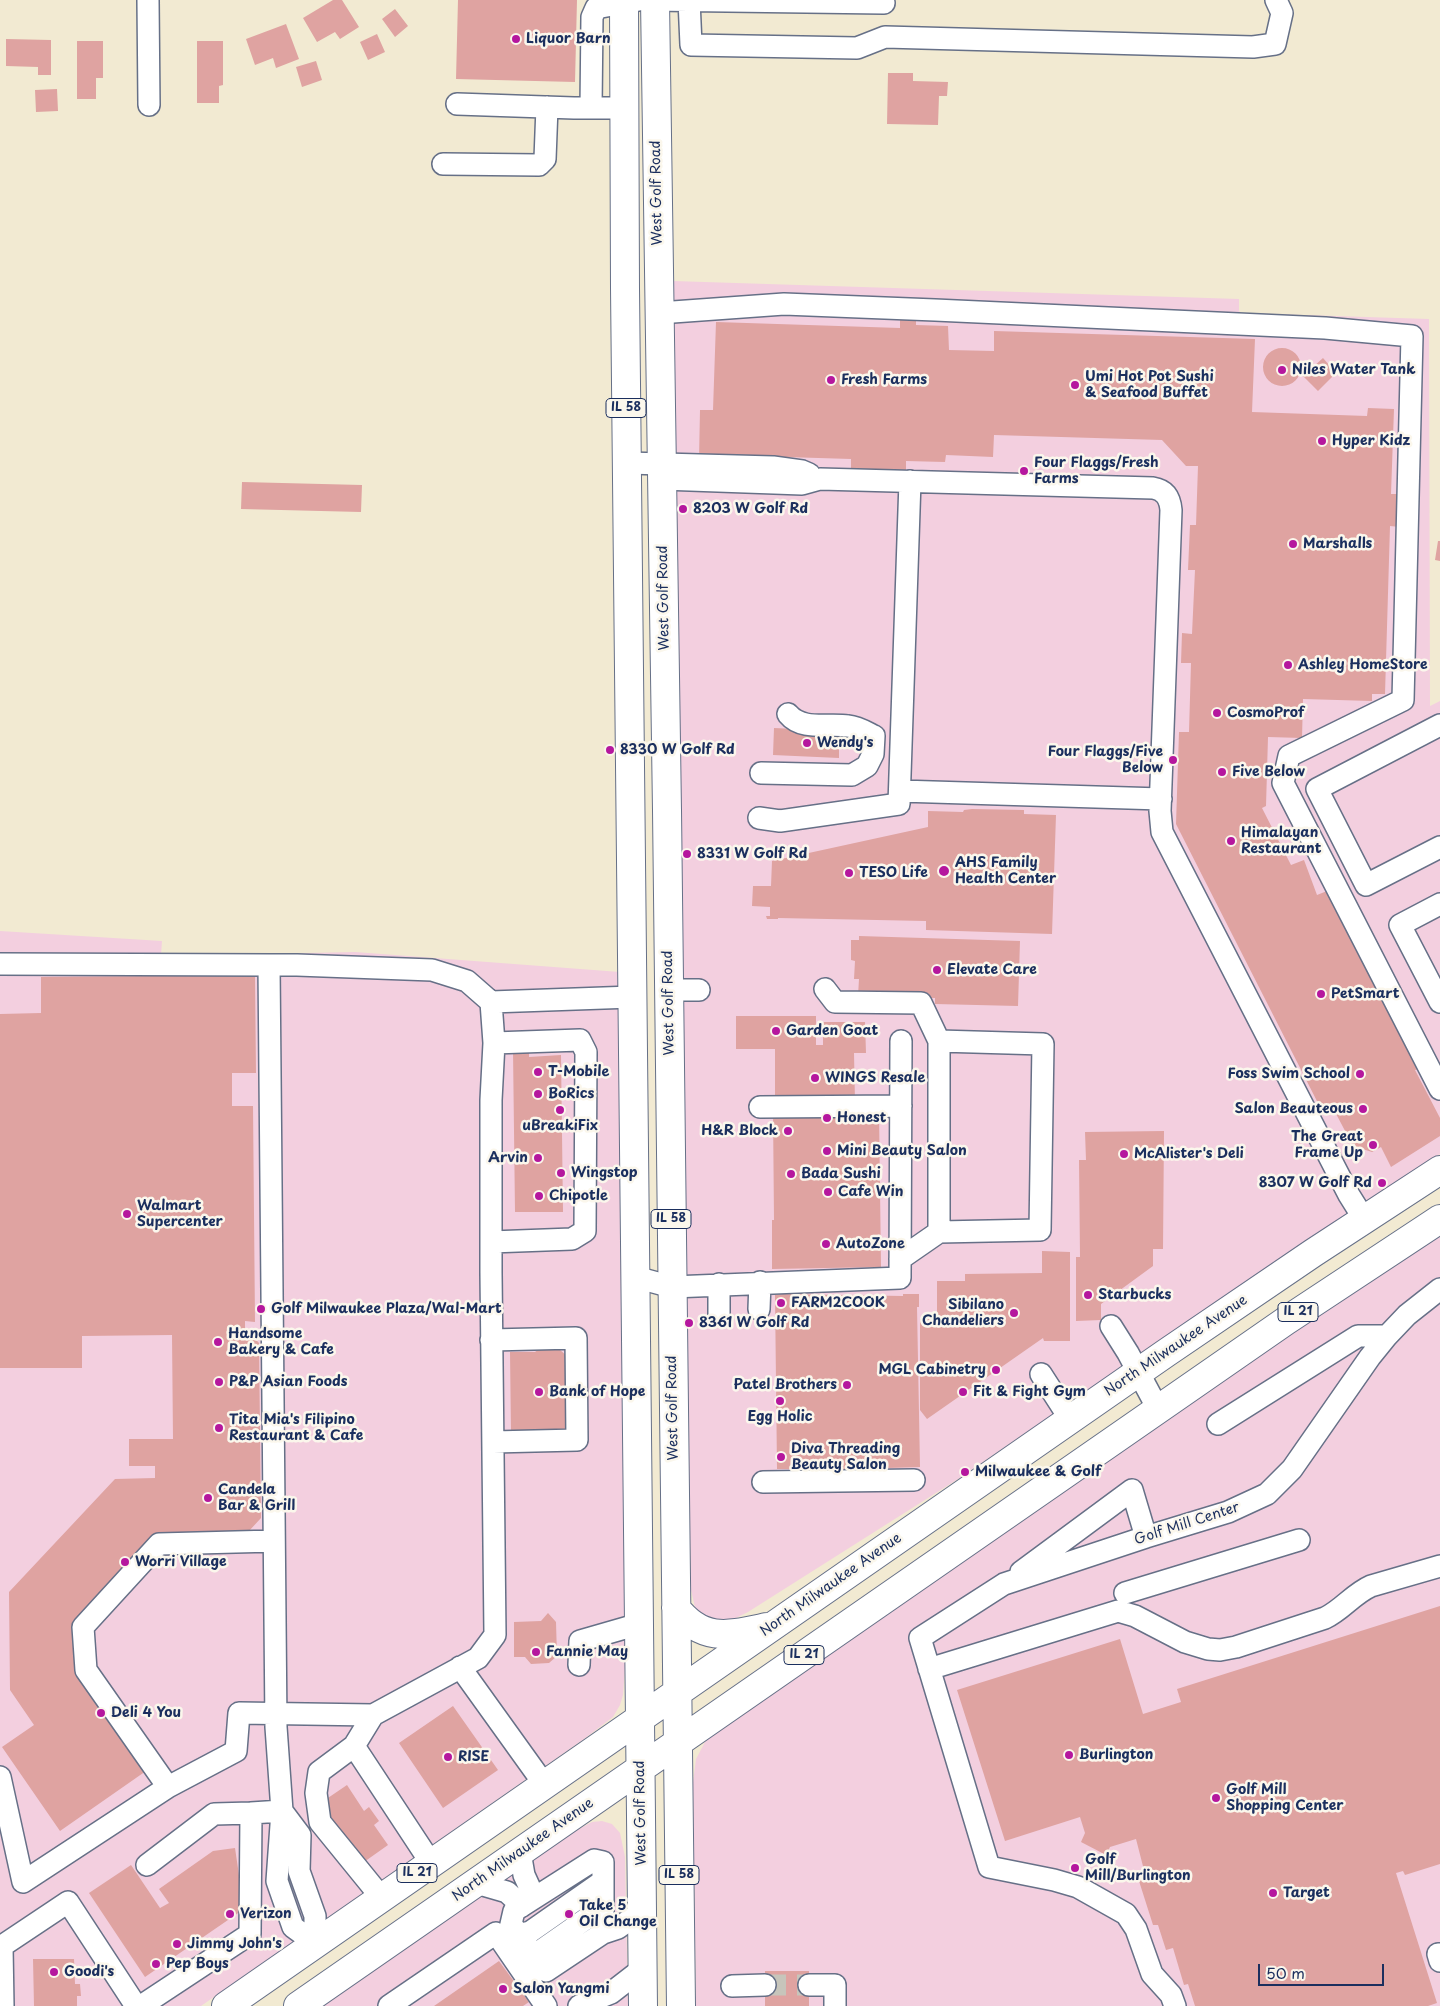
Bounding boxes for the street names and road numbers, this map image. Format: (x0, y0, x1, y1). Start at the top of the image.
street label: West Golf Road (648, 140, 666, 246)
road number: IL 58 (606, 398, 646, 418)
street label: West Golf Road (655, 545, 673, 651)
street label: West Golf Road (660, 950, 678, 1056)
road number: IL 58 (651, 1210, 691, 1228)
street label: North Milwaukee Avenue (1101, 1292, 1251, 1400)
road number: IL 21 (1278, 1302, 1318, 1321)
street label: West Golf Road (664, 1355, 682, 1461)
street label: Golf Mill Center (1132, 1499, 1242, 1549)
street label: North Milwaukee Avenue (757, 1530, 905, 1640)
road number: IL 21 (784, 1646, 824, 1664)
street label: West Golf Road (632, 1760, 650, 1866)
street label: North Milwaukee Avenue (449, 1795, 597, 1905)
road number: IL 21 (397, 1864, 437, 1882)
road number: IL 58 (659, 1866, 699, 1884)

